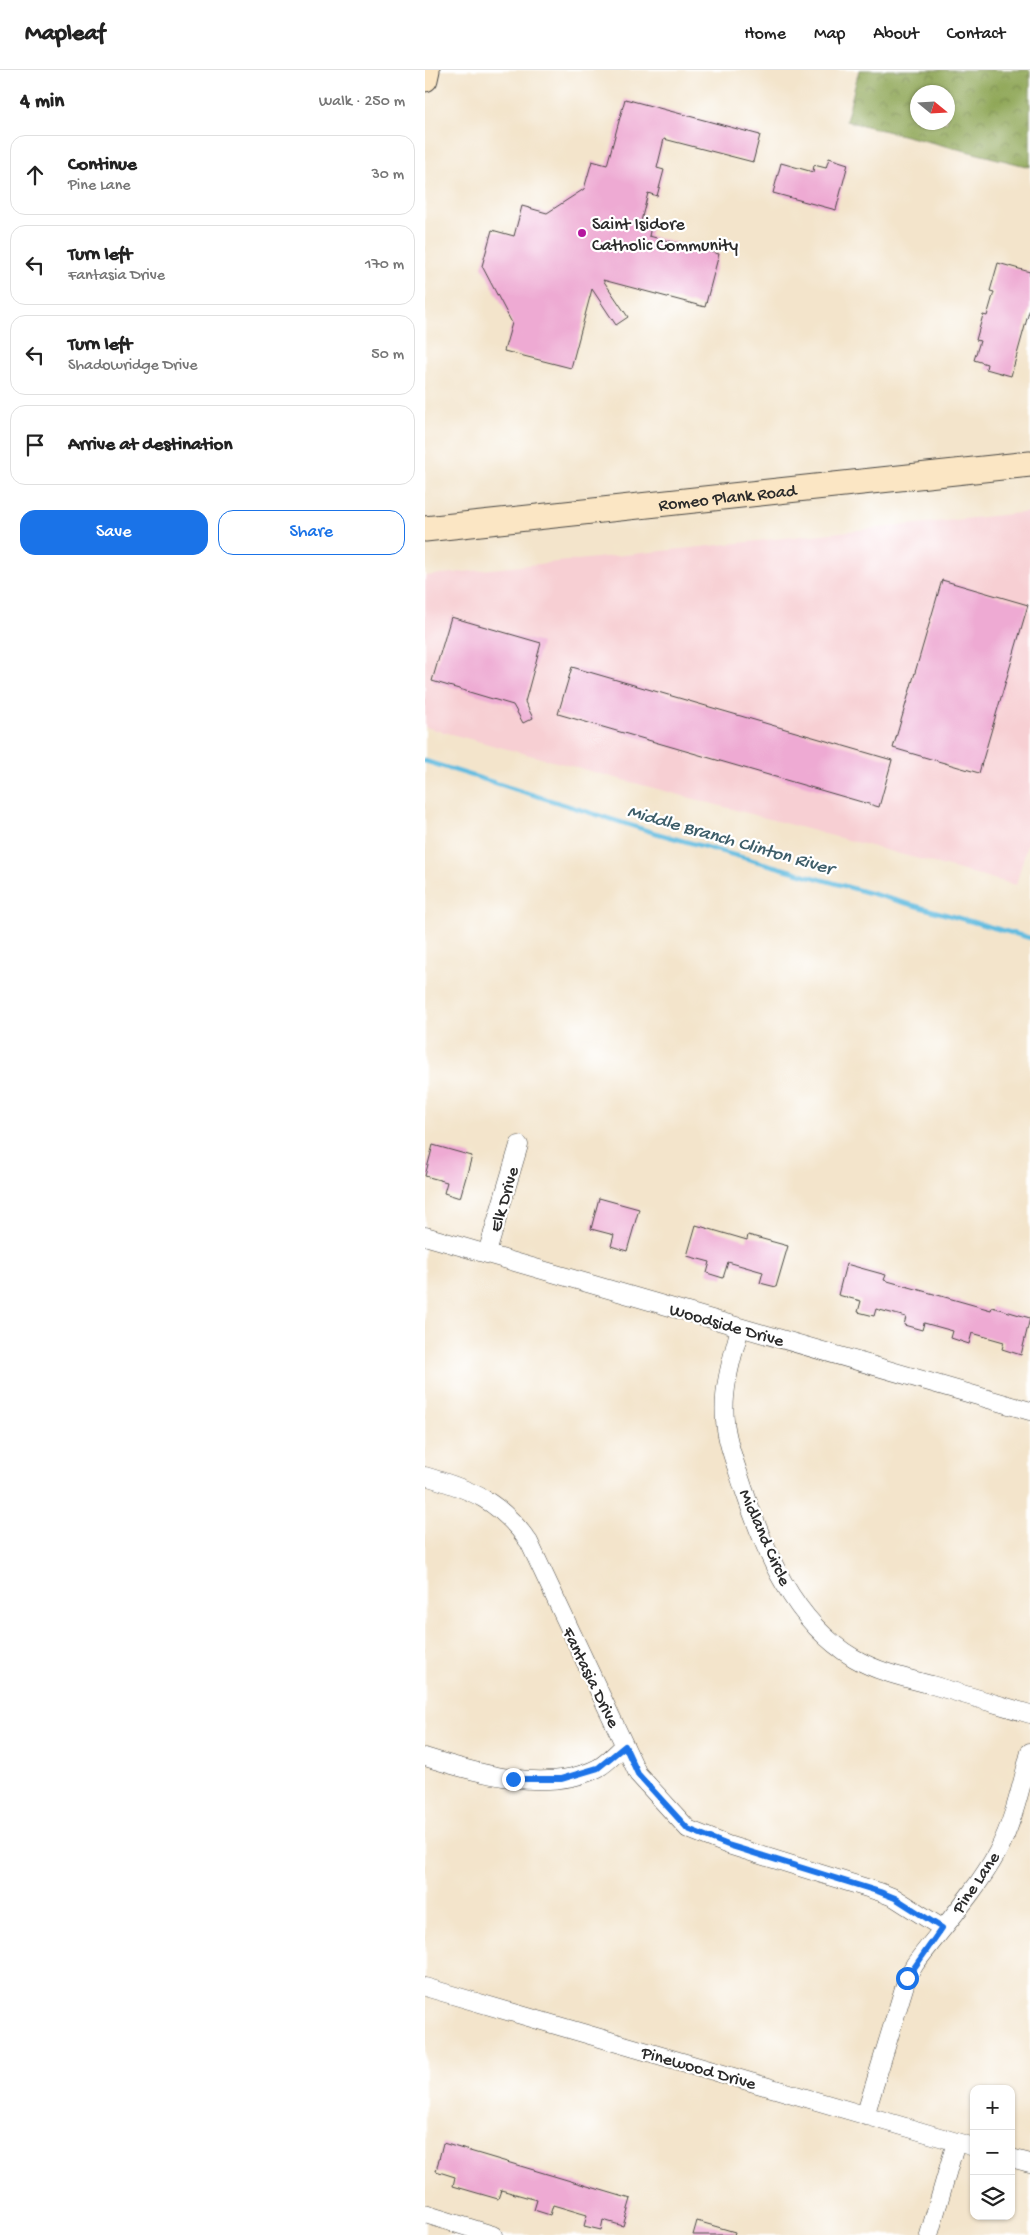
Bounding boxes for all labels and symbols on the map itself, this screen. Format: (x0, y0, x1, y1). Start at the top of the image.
north arrow (910, 85, 955, 130)
place label: Saint Isidore Catholic Community (592, 215, 738, 257)
marker: Saint Isidore Catholic Community (576, 227, 588, 239)
street label: Romeo Plank Road (658, 481, 799, 517)
water label: Middle Branch Clinton River (624, 801, 840, 883)
street label: Elk Drive (486, 1164, 525, 1235)
street label: Woodside Drive (667, 1300, 787, 1353)
street label: Midland Circle (733, 1486, 795, 1590)
street label: Fantasia Drive (556, 1624, 623, 1732)
route end (502, 1768, 525, 1791)
street label: Pine Lane (948, 1848, 1006, 1919)
route start (896, 1967, 919, 1990)
street label: Pinewood Drive (638, 2043, 759, 2096)

